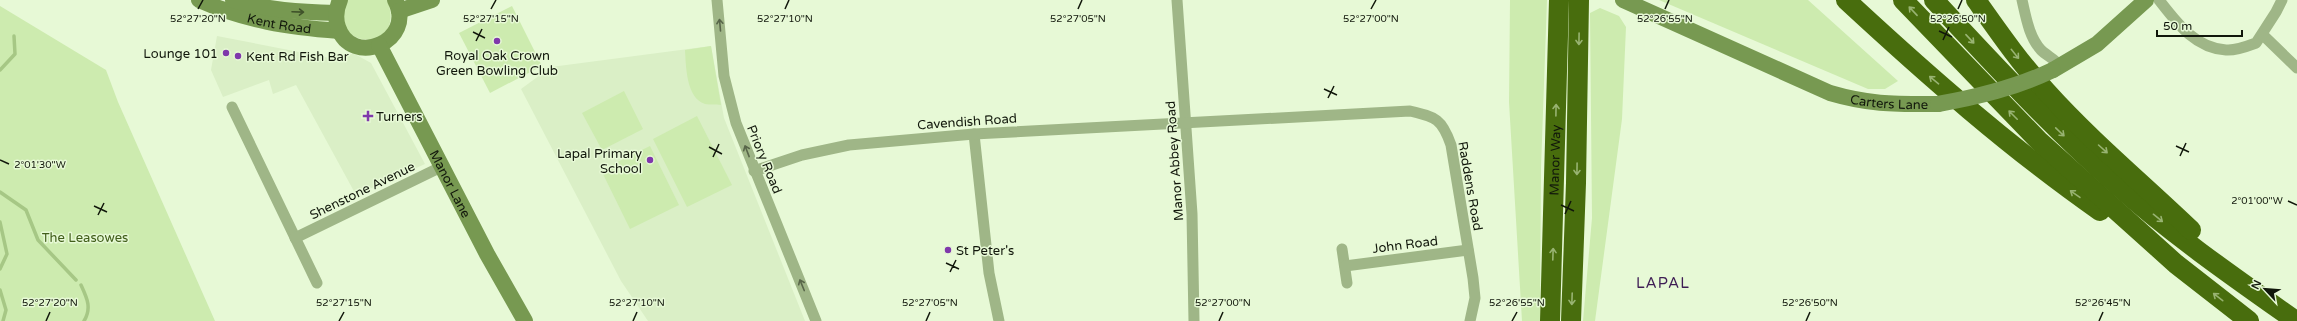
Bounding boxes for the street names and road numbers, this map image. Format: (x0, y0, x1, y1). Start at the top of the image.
street label: Kent Road (245, 10, 312, 37)
street label: Carters Lane (1849, 91, 1928, 113)
street label: Manor Abbey Road (1163, 100, 1187, 222)
street label: Cavendish Road (917, 111, 1017, 133)
street label: Priory Road (743, 123, 785, 196)
street label: Manor Way (1547, 124, 1565, 196)
street label: Raddens Road (1454, 140, 1486, 232)
street label: Manor Lane (426, 147, 474, 221)
street label: Shenstone Avenue (307, 158, 418, 223)
street label: John Road (1371, 233, 1439, 257)

